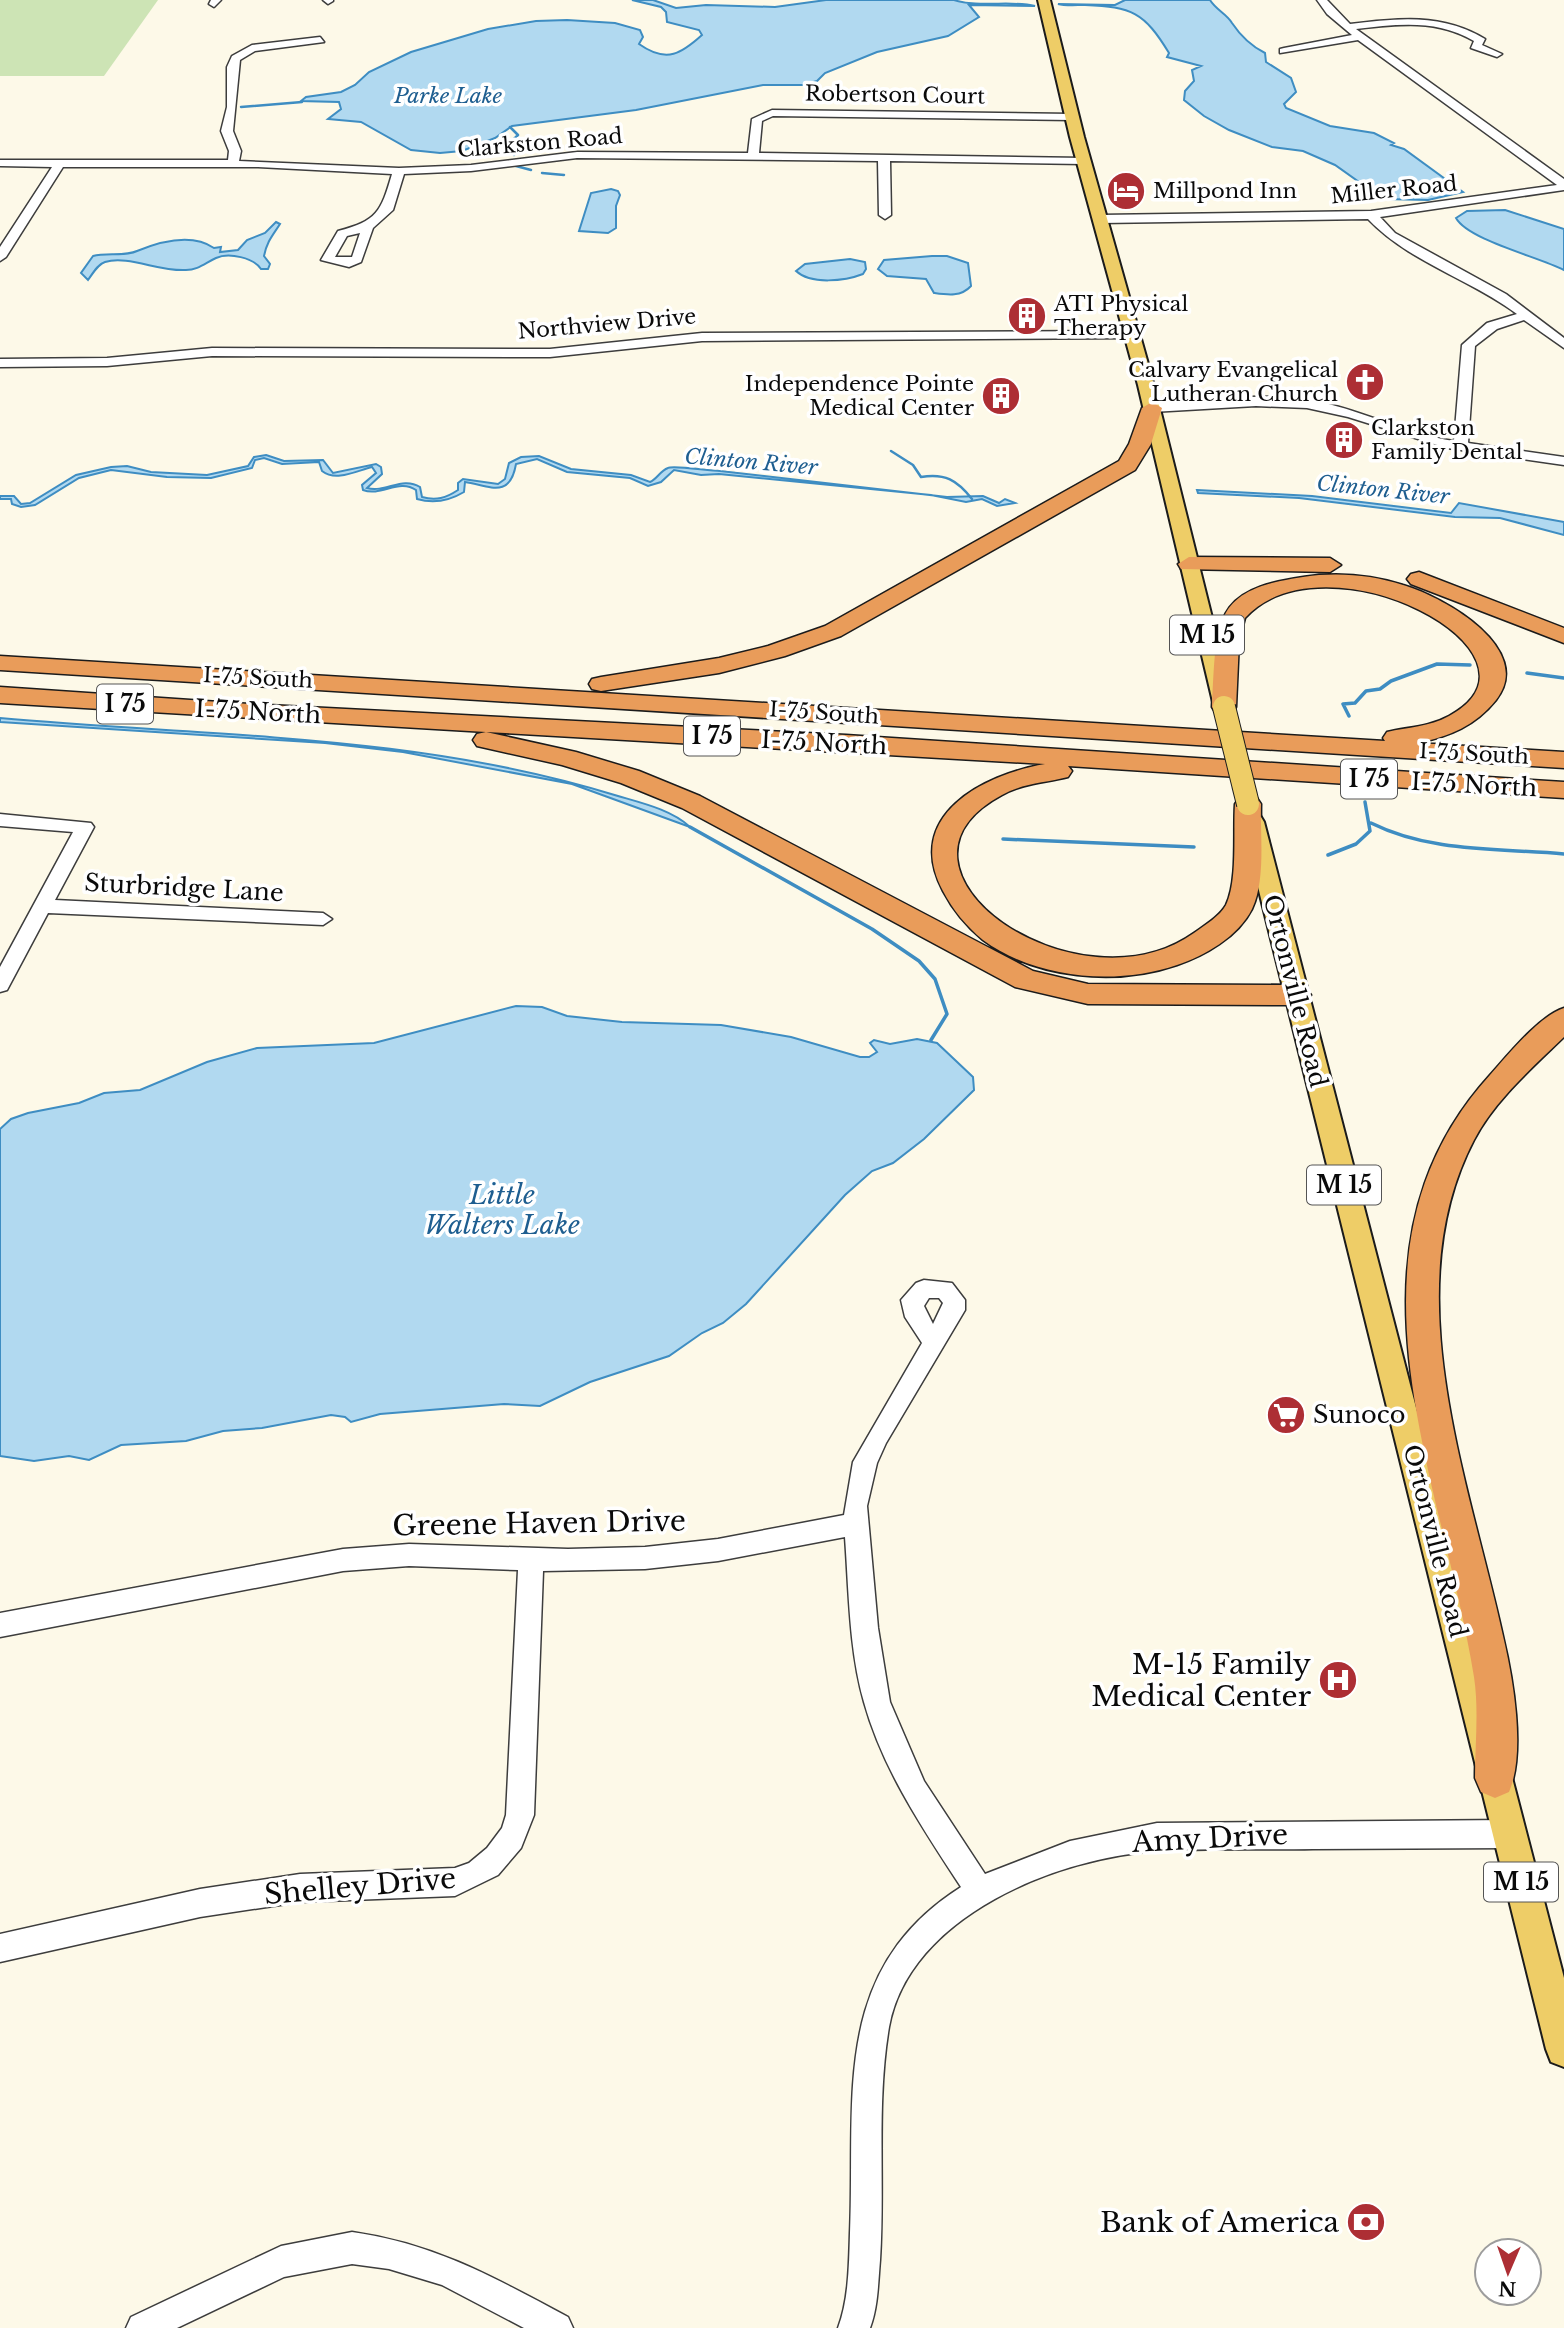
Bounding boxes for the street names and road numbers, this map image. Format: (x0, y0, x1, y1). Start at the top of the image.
street label: Robertson Court (805, 80, 985, 110)
street label: Clarkston Road (456, 123, 624, 163)
street label: Miller Road (1329, 170, 1459, 210)
street label: Northview Drive (517, 303, 697, 345)
road number: M 15 (1170, 615, 1244, 654)
street label: I-75 South (202, 662, 314, 694)
road number: I 75 (97, 684, 153, 724)
street label: I-75 North (194, 694, 322, 729)
street label: I-75 South (768, 696, 880, 730)
road number: I 75 (684, 716, 740, 756)
street label: I-75 North (760, 725, 888, 760)
street label: I-75 South (1418, 738, 1530, 770)
road number: I 75 (1341, 760, 1397, 799)
street label: I-75 North (1410, 767, 1538, 802)
street label: Sturbridge Lane (84, 868, 284, 907)
street label: Ortonville Road (1257, 891, 1333, 1090)
road number: M 15 (1307, 1166, 1381, 1204)
street label: Ortonville Road (1397, 1441, 1473, 1640)
street label: Greene Haven Drive (392, 1503, 686, 1544)
street label: Amy Drive (1130, 1817, 1289, 1860)
street label: Shelley Drive (263, 1861, 457, 1912)
road number: M 15 (1484, 1862, 1558, 1901)

